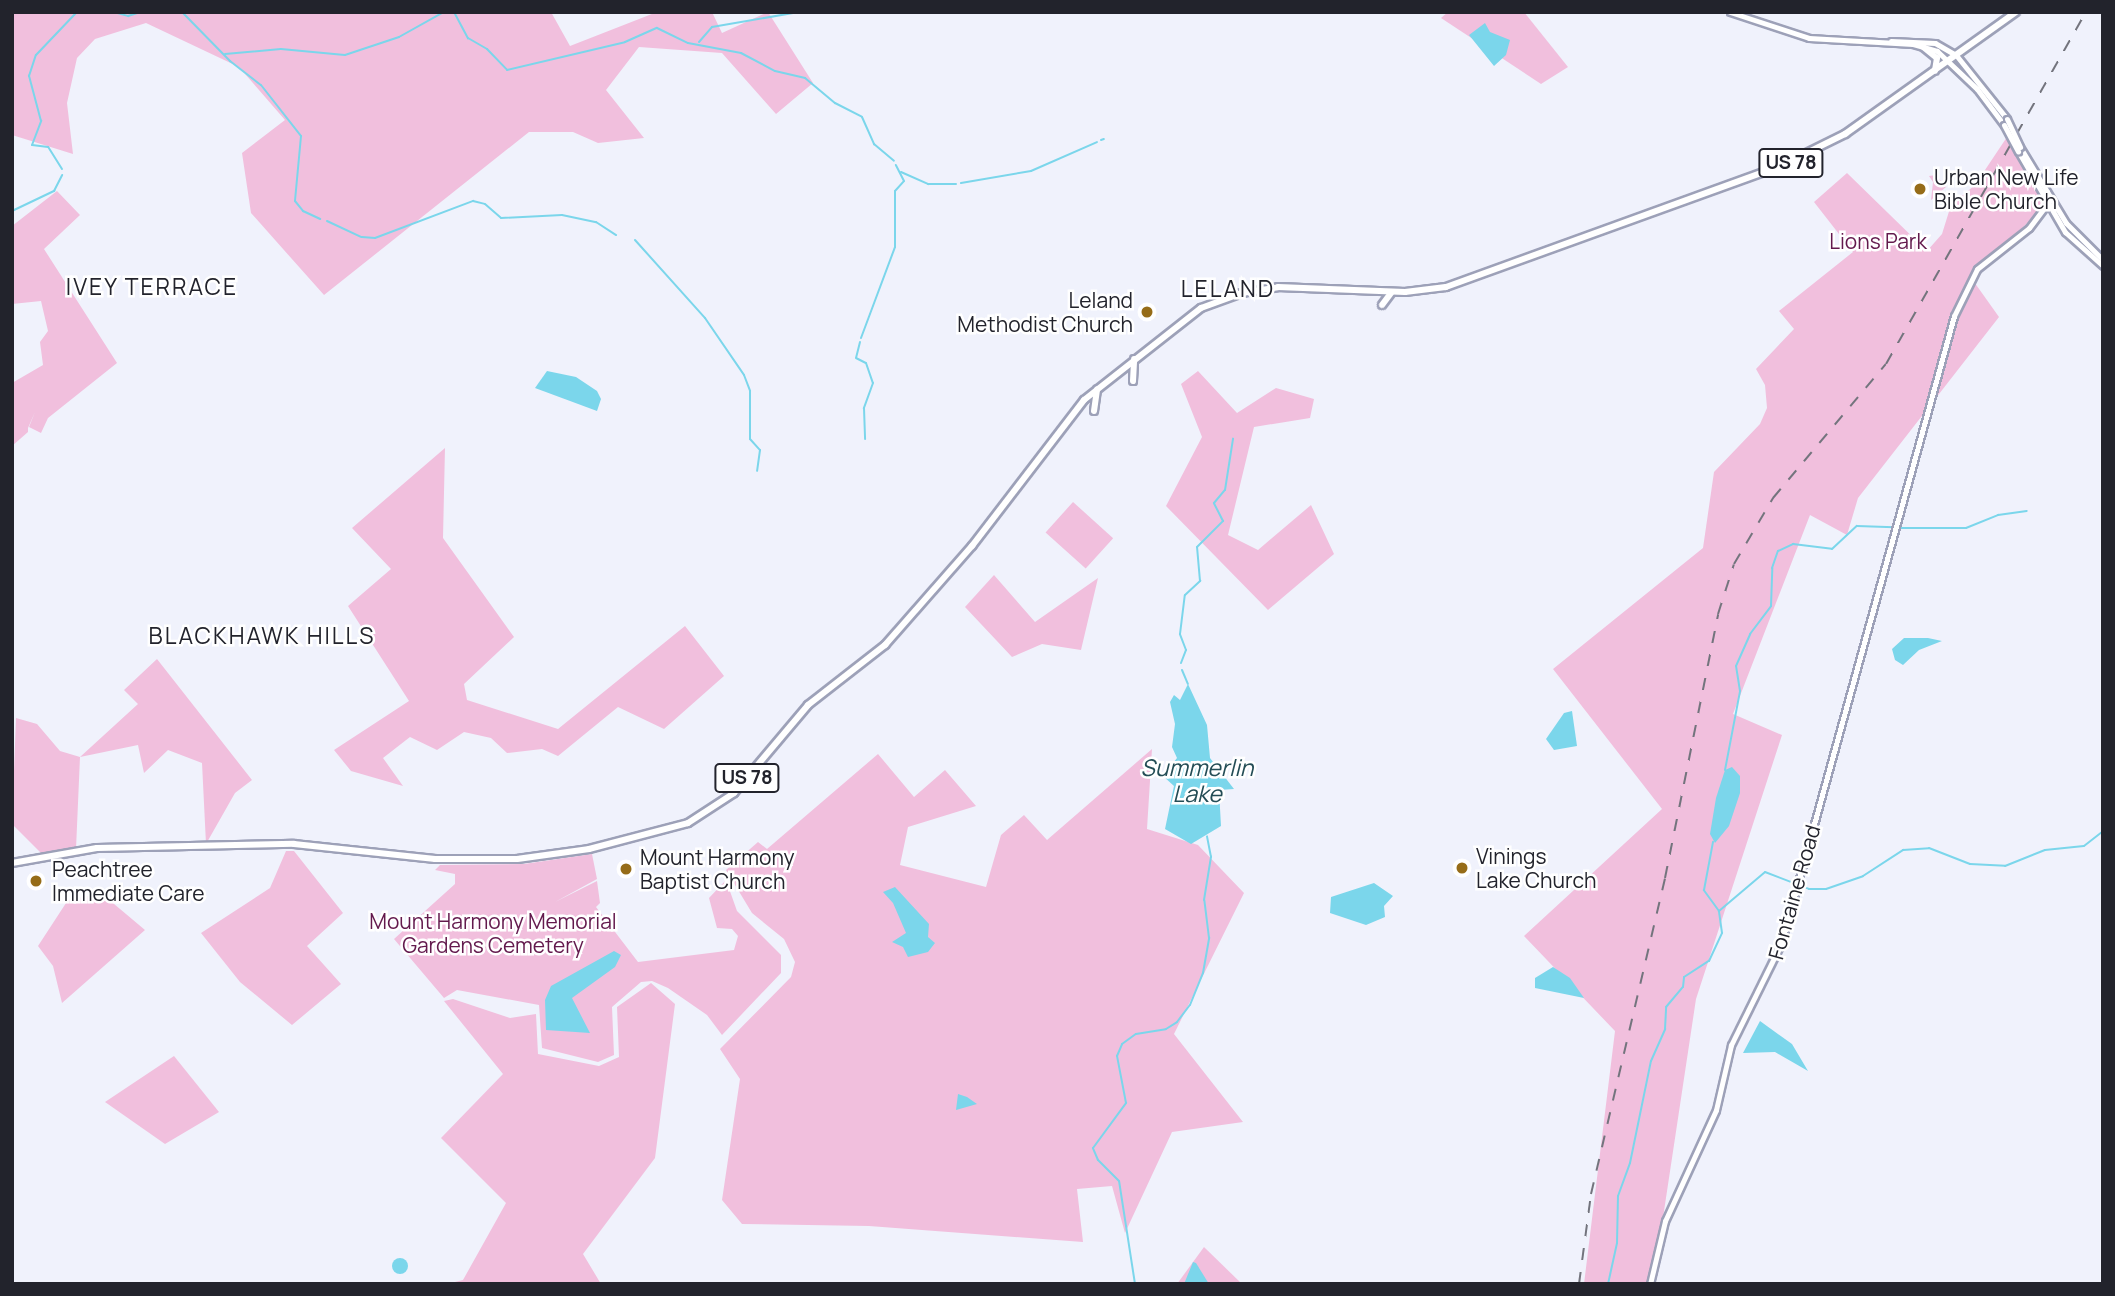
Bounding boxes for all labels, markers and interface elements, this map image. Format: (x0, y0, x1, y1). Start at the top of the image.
road number: US 78 (1758, 148, 1824, 178)
place label: Urban New Life Bible Church (1934, 164, 2079, 214)
marker: Urban New Life Bible Church (1912, 181, 1928, 197)
park label: Lions Park (1829, 228, 1927, 254)
district label: IVEY TERRACE (67, 272, 237, 300)
district label: LELAND (1182, 274, 1274, 302)
place label: Leland Methodist Church (957, 287, 1133, 337)
marker: Leland Methodist Church (1139, 304, 1155, 320)
district label: BLACKHAWK HILLS (150, 621, 374, 649)
water label: Summerlin Lake (1141, 753, 1253, 807)
road number: US 78 (714, 762, 780, 793)
street label: Fontaine Road (1763, 822, 1825, 962)
place label: Vinings Lake Church (1476, 843, 1596, 893)
place label: Mount Harmony Baptist Church (640, 844, 795, 894)
place label: Peachtree Immediate Care (52, 856, 205, 906)
marker: Vinings Lake Church (1454, 860, 1470, 876)
marker: Mount Harmony Baptist Church (618, 861, 634, 877)
marker: Peachtree Immediate Care (26, 871, 46, 891)
park label: Mount Harmony Memorial Gardens Cemetery (369, 908, 617, 958)

